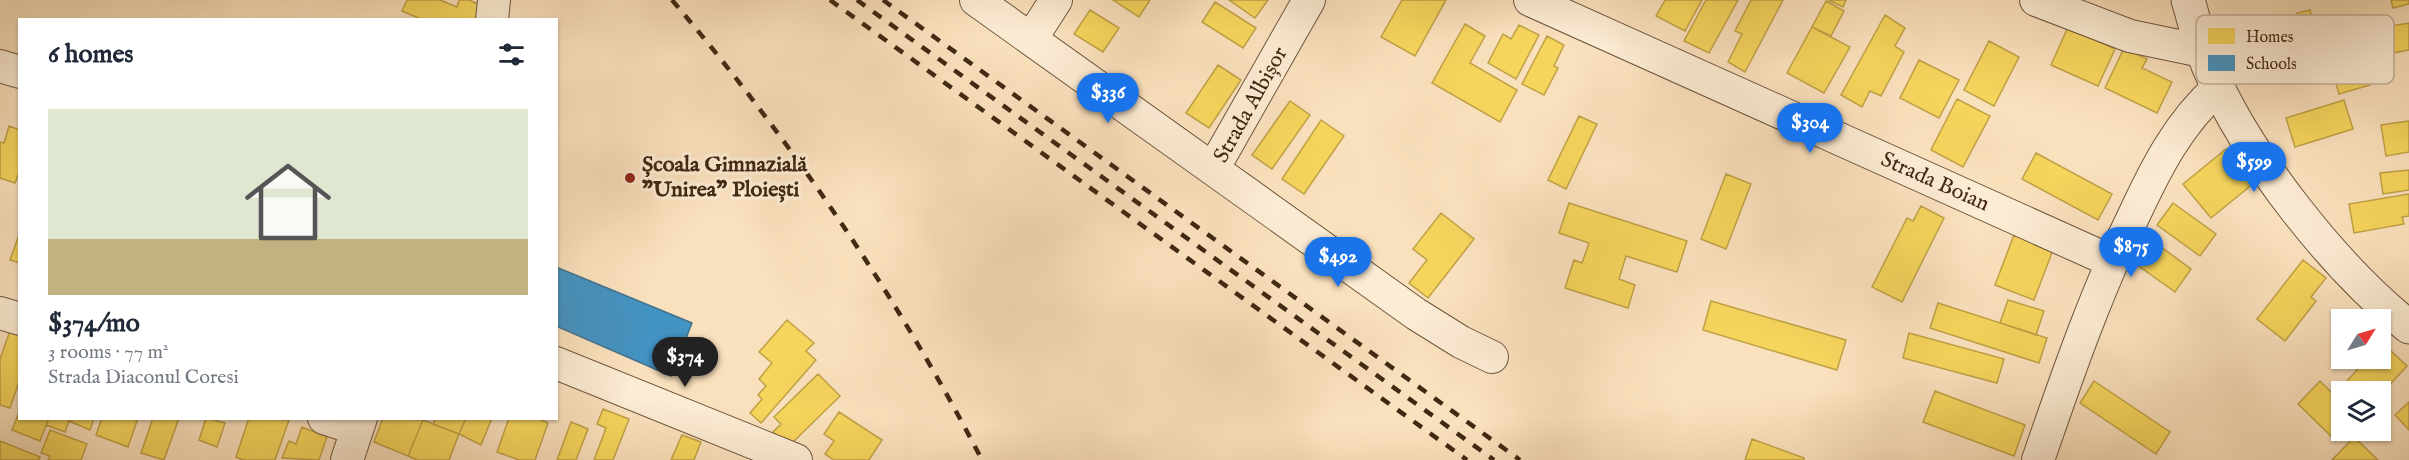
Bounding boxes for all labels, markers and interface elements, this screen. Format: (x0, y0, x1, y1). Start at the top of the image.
legend (2196, 15, 2394, 84)
text: Homes (2246, 28, 2294, 48)
text: 6 homes (48, 38, 133, 71)
icon: filters (495, 38, 528, 71)
street label: Strada Albișor (1208, 42, 1294, 168)
text: Schools (2246, 55, 2297, 75)
pin: $336 (1072, 73, 1144, 124)
text: $336 (1091, 80, 1125, 105)
pin: $304 (1774, 103, 1846, 154)
text: $304 (1791, 110, 1829, 135)
pin: $599 (2218, 142, 2290, 193)
street label: Strada Boian (1876, 146, 1994, 218)
icon: home (234, 148, 342, 256)
text: $599 (2236, 149, 2272, 174)
place label: Școala Gimnazială "Unirea" Ploiești (642, 151, 808, 204)
marker: Școala Gimnazială "Unirea" Ploiești (623, 171, 637, 185)
pin: $875 (2095, 227, 2167, 278)
text: $875 (2113, 234, 2149, 259)
pin: $492 (1302, 237, 1374, 288)
text: $492 (1319, 244, 1358, 269)
text: $374/mo (48, 307, 140, 340)
north arrow (2331, 309, 2391, 369)
map controls (2331, 309, 2391, 441)
pin: $374 (649, 337, 721, 388)
text: 3 rooms · 77 m² (48, 340, 168, 365)
text: $374 (666, 344, 704, 369)
text: Strada Diaconul Coresi (48, 365, 239, 390)
button: layers (2331, 381, 2391, 441)

